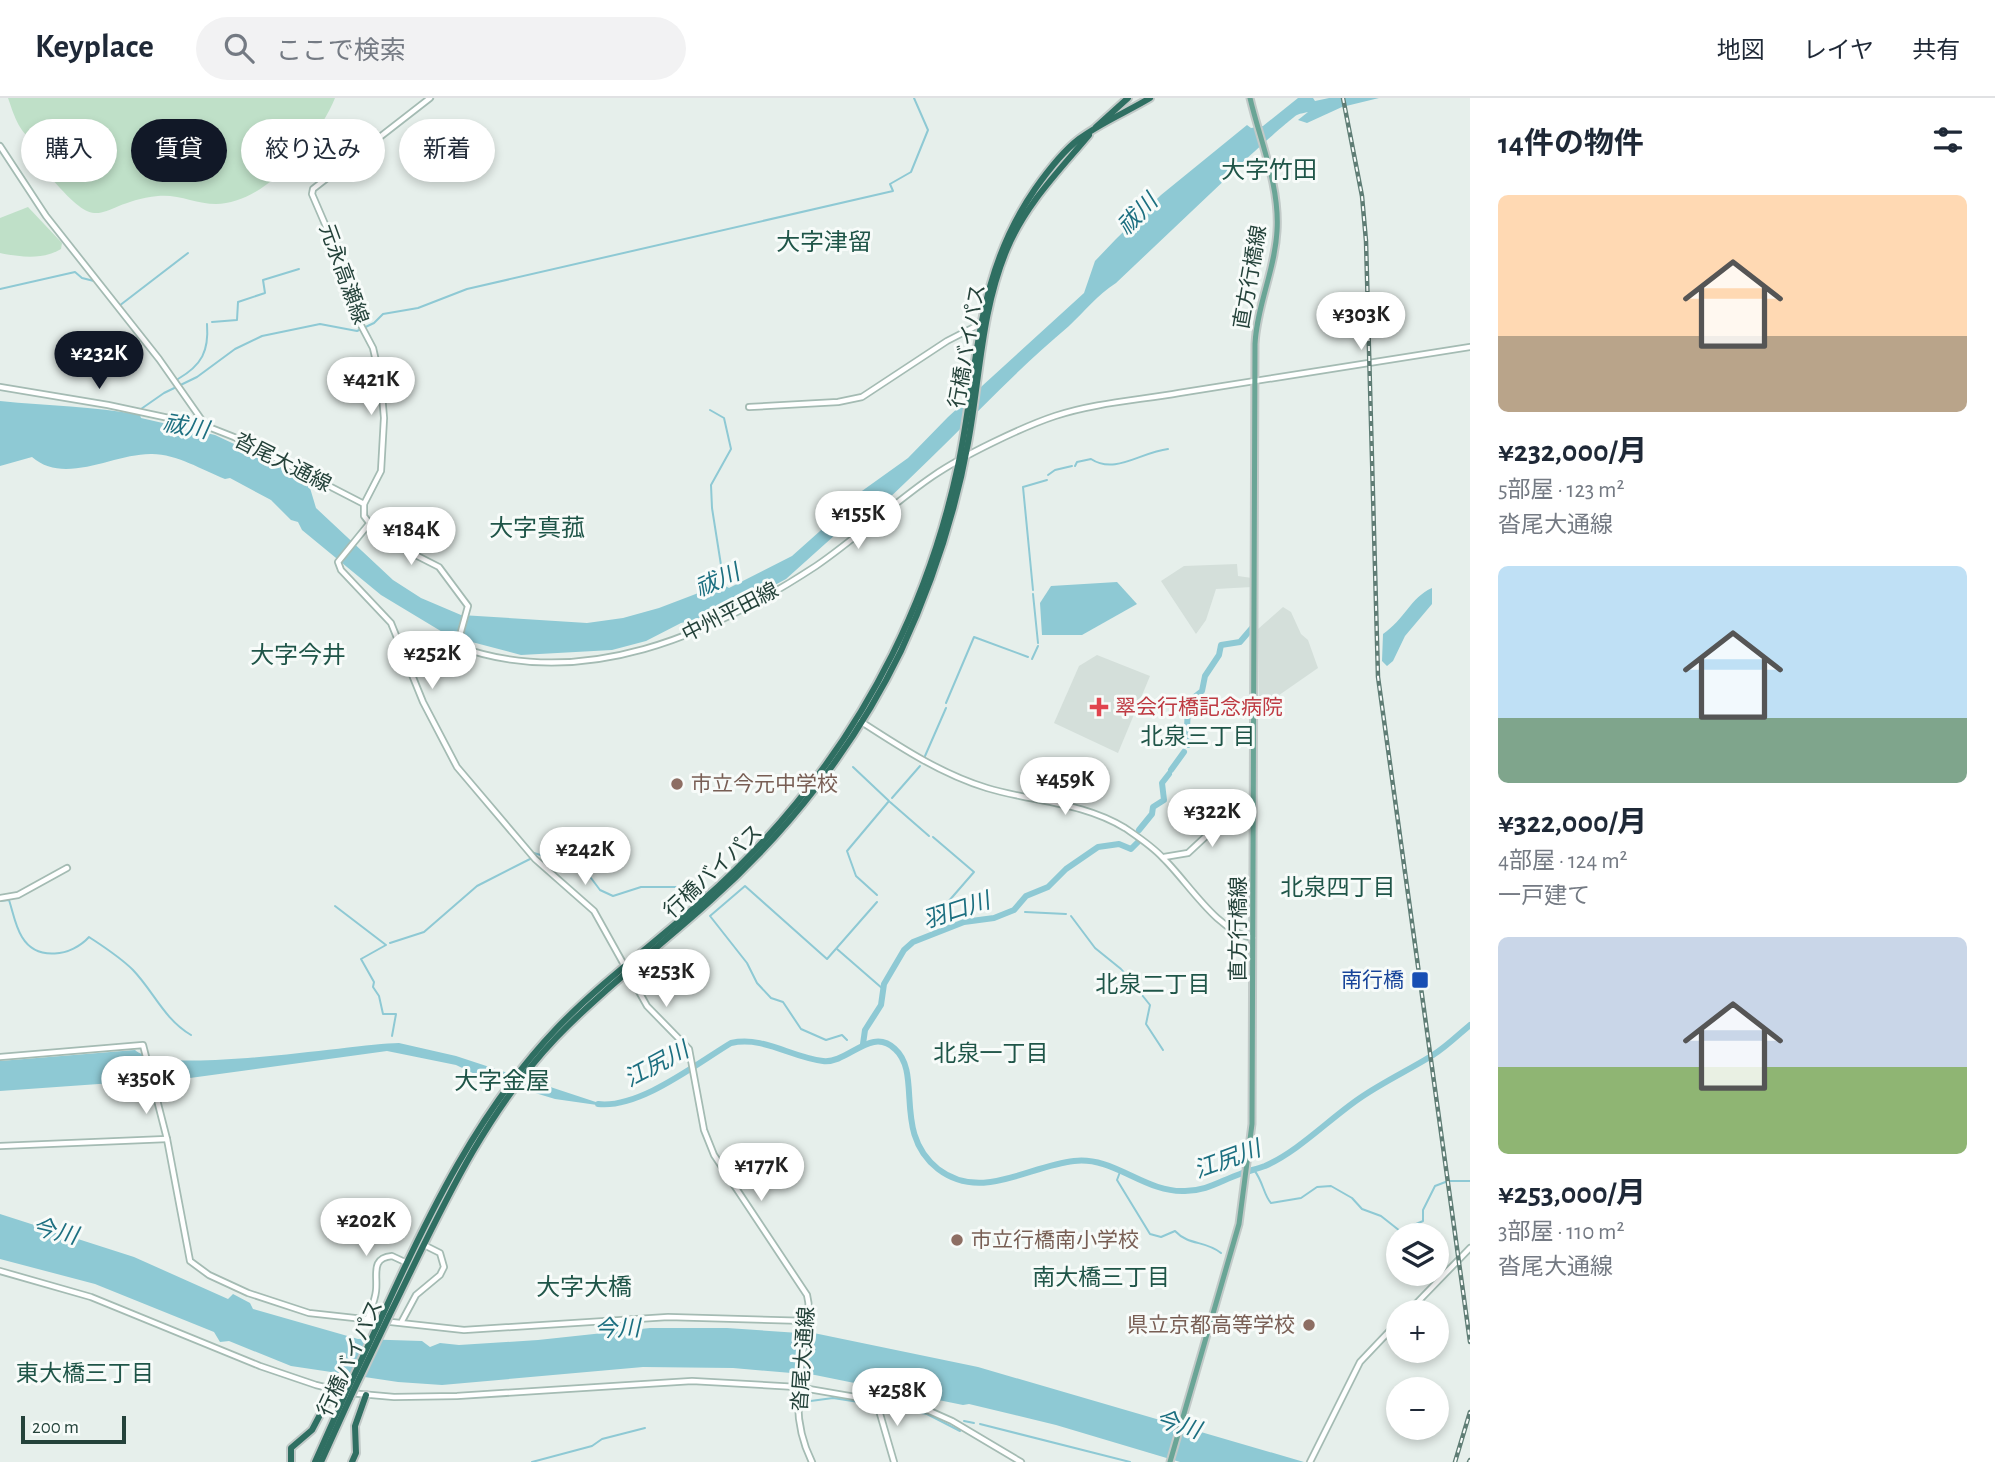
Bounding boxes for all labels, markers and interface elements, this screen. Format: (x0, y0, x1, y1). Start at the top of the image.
search box (196, 17, 686, 80)
icon: search (220, 29, 258, 67)
text: Keyplace (35, 31, 154, 64)
text: ここで検索 (276, 38, 406, 64)
text: 地図 (1717, 39, 1765, 63)
text: レイヤ (1803, 39, 1874, 63)
text: 共有 (1912, 39, 1960, 63)
chip: 購入 (21, 119, 117, 182)
chip: 賃貸 (131, 119, 227, 182)
chip: 絞り込み (241, 119, 385, 182)
chip: 新着 (399, 119, 495, 182)
icon: filters (1929, 121, 1967, 159)
text: 14件の物件 (1498, 129, 1644, 159)
district label: 大字竹田 (1221, 158, 1317, 183)
water label: 祓川 (1112, 187, 1164, 240)
street label: 元永高瀬線 (316, 221, 372, 327)
street label: 直方行橋線 (1230, 223, 1270, 331)
district label: 大字津留 (776, 229, 872, 255)
icon: home (1670, 241, 1796, 367)
street label: 行橋バイパス (945, 282, 989, 410)
pin: ¥303K (1312, 292, 1410, 352)
text: ¥303K (1332, 303, 1390, 326)
pin: ¥232K (50, 331, 148, 391)
text: ¥232K (70, 342, 128, 365)
pin: ¥421K (322, 358, 420, 417)
text: ¥421K (343, 368, 399, 391)
water label: 祓川 (161, 410, 214, 443)
street label: 沓尾大通線 (231, 428, 335, 496)
text: ¥232,000/月 (1498, 437, 1647, 467)
text: 5部屋 · 123 m² (1498, 479, 1625, 502)
pin: ¥155K (809, 491, 907, 551)
text: ¥155K (831, 502, 885, 525)
pin: ¥184K (362, 508, 460, 567)
text: 沓尾大通線 (1498, 514, 1613, 537)
district label: 大字真菰 (489, 515, 585, 541)
text: ¥184K (383, 518, 439, 541)
water label: 祓川 (691, 558, 746, 601)
street label: 中州平田線 (678, 578, 782, 646)
icon: home (1670, 612, 1796, 738)
pin: ¥252K (383, 632, 481, 691)
district label: 大字今井 (250, 642, 346, 668)
text: ¥252K (403, 642, 461, 665)
place label: 翠会行橋記念病院 (1115, 696, 1283, 718)
marker: 翠会行橋記念病院 (1089, 697, 1109, 717)
district label: 北泉三丁目 (1141, 724, 1256, 749)
pin: ¥459K (1016, 758, 1114, 817)
text: ¥459K (1036, 768, 1094, 791)
place label: 市立今元中学校 (691, 773, 838, 795)
marker: 市立今元中学校 (669, 776, 685, 792)
pin: ¥322K (1163, 790, 1261, 849)
text: ¥322K (1183, 800, 1241, 823)
text: ¥322,000/月 (1498, 808, 1647, 838)
street label: 行橋バイパス (660, 820, 766, 922)
pin: ¥242K (536, 828, 634, 887)
text: ¥242K (556, 838, 614, 861)
text: 4部屋 · 124 m² (1498, 850, 1628, 873)
district label: 北泉四丁目 (1281, 875, 1396, 900)
street label: 直方行橋線 (1227, 877, 1249, 982)
text: 一戸建て (1498, 885, 1590, 908)
water label: 羽口川 (920, 888, 996, 933)
pin: ¥253K (617, 950, 715, 1009)
text: ¥253K (638, 960, 694, 983)
place label: 南行橋 (1341, 969, 1404, 991)
marker: 南行橋 (1410, 970, 1430, 990)
district label: 北泉二丁目 (1096, 972, 1211, 997)
icon: home (1670, 983, 1796, 1109)
water label: 江尻川 (620, 1036, 695, 1092)
district label: 北泉一丁目 (934, 1041, 1049, 1066)
pin: ¥350K (97, 1056, 195, 1116)
text: ¥350K (117, 1067, 175, 1090)
district label: 大字金屋 (454, 1068, 550, 1094)
water label: 江尻川 (1190, 1135, 1267, 1183)
pin: ¥177K (712, 1144, 810, 1203)
text: ¥177K (734, 1154, 788, 1177)
text: ¥253,000/月 (1498, 1179, 1646, 1209)
pin: ¥202K (317, 1198, 415, 1258)
text: ¥202K (336, 1209, 396, 1232)
water label: 今川 (30, 1214, 83, 1250)
text: 3部屋 · 110 m² (1498, 1221, 1625, 1244)
map controls (1386, 1223, 1449, 1440)
button: layers (1386, 1223, 1449, 1286)
place label: 市立行橋南小学校 (971, 1229, 1139, 1251)
marker: 市立行橋南小学校 (949, 1232, 965, 1248)
text: 沓尾大通線 (1498, 1256, 1613, 1279)
district label: 南大橋三丁目 (1032, 1265, 1170, 1290)
district label: 大字大橋 (536, 1274, 632, 1300)
street label: 行橋バイパス (313, 1296, 387, 1420)
button: + (1386, 1300, 1449, 1363)
street label: 沓尾大通線 (788, 1306, 818, 1412)
place label: 県立京都高等学校 (1127, 1314, 1295, 1336)
water label: 今川 (594, 1316, 643, 1341)
marker: 県立京都高等学校 (1301, 1317, 1317, 1333)
district label: 東大橋三丁目 (16, 1361, 154, 1386)
pin: ¥258K (848, 1368, 946, 1428)
button: − (1386, 1377, 1449, 1440)
text: ¥258K (868, 1379, 926, 1402)
water label: 今川 (1152, 1406, 1206, 1444)
scale bar (21, 1413, 126, 1445)
text: 200 m (32, 1418, 79, 1437)

